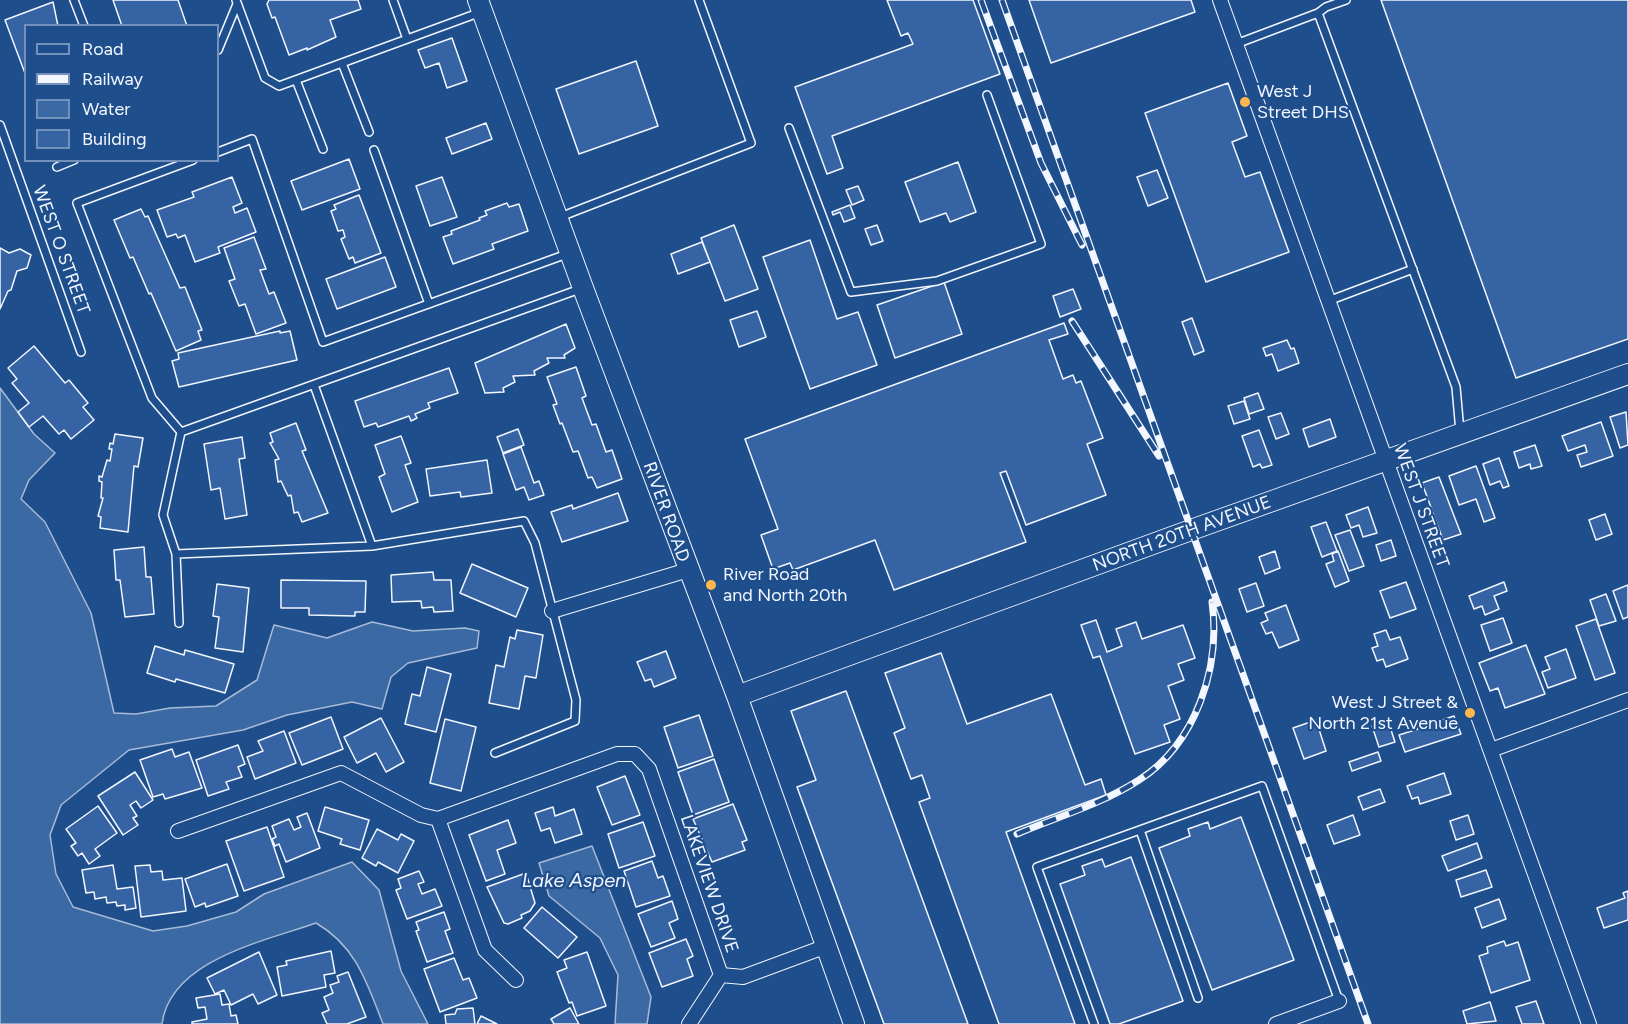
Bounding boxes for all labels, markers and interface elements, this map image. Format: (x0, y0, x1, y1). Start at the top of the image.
legend (24, 24, 219, 162)
text: Road (82, 38, 123, 60)
text: Railway (82, 68, 143, 90)
place label: West J Street DHS (1257, 81, 1349, 124)
marker: West J Street DHS (1238, 95, 1252, 109)
text: Water (82, 98, 130, 120)
text: Building (82, 128, 147, 150)
street label: WEST O STREET (28, 183, 94, 317)
street label: WEST J STREET (1389, 441, 1453, 571)
street label: RIVER ROAD (638, 459, 694, 565)
street label: NORTH 20TH AVENUE (1090, 492, 1274, 576)
place label: River Road and North 20th (723, 564, 847, 606)
marker: River Road and North 20th (704, 578, 718, 592)
place label: West J Street & North 21st Avenue (1308, 692, 1458, 734)
marker: West J Street & North 21st Avenue (1463, 706, 1477, 720)
street label: LAKEVIEW DRIVE (675, 812, 743, 956)
water label: Lake Aspen (522, 869, 626, 893)

